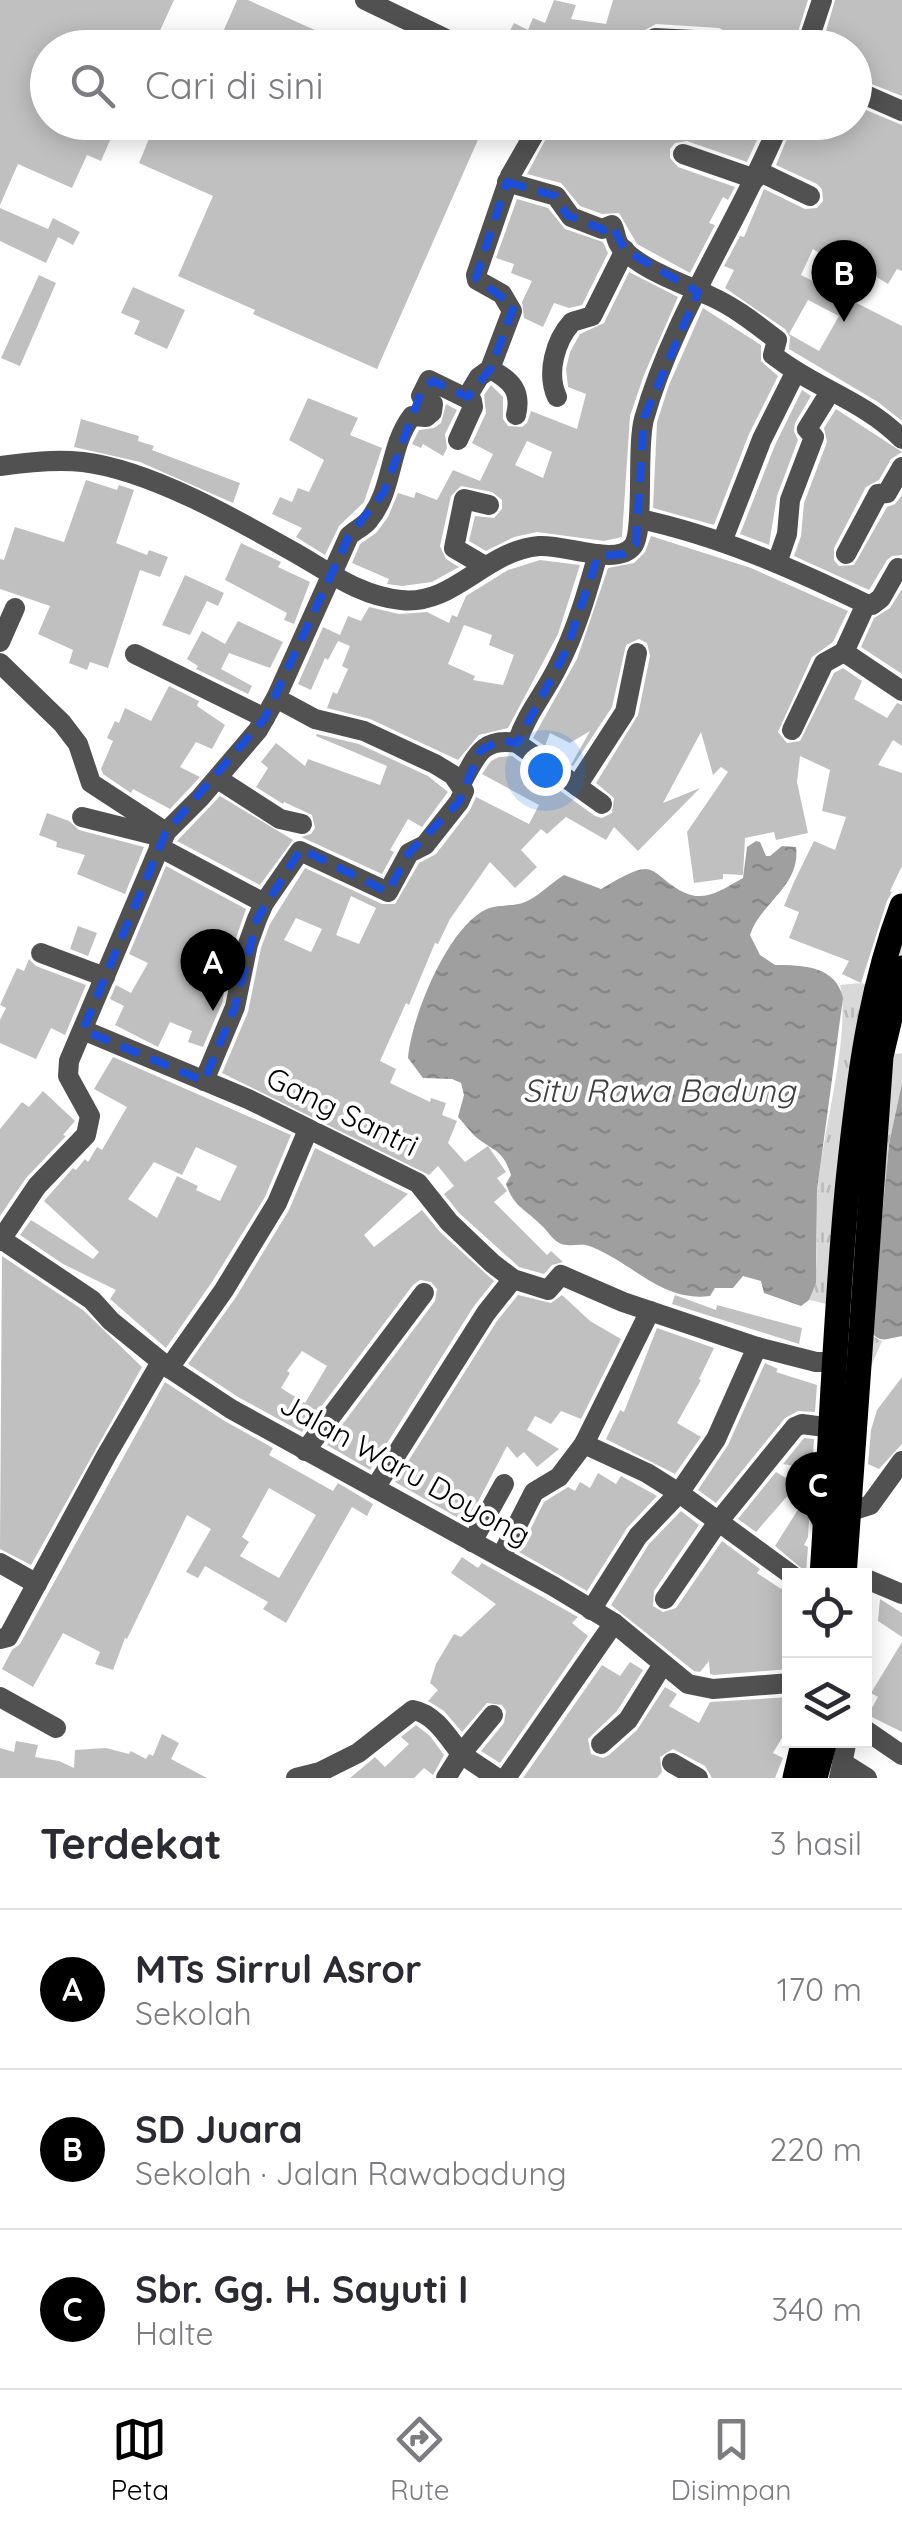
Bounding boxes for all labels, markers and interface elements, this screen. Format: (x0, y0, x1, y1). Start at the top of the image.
search box (30, 30, 872, 140)
icon: search (65, 58, 120, 113)
text: Cari di sini (145, 61, 324, 109)
pin: B (812, 240, 876, 322)
your location (520, 745, 571, 796)
pin: A (180, 928, 246, 1011)
street label: Gang Santri (260, 1058, 425, 1164)
water label: Situ Rawa Badung (523, 1070, 797, 1110)
street label: Jalan Waru Doyong (274, 1384, 537, 1554)
pin: C (786, 1452, 850, 1534)
map controls (782, 1568, 872, 1748)
button: locate (782, 1568, 872, 1658)
button: layers (782, 1658, 872, 1748)
text: Terdekat (40, 1817, 222, 1870)
text: 3 hasil (770, 1823, 862, 1863)
text: MTs Sirrul Asror (135, 1945, 421, 1993)
text: A (62, 1969, 83, 2009)
text: 170 m (777, 1969, 862, 2009)
text: Sekolah (135, 1993, 252, 2033)
text: SD Juara (135, 2105, 303, 2153)
text: B (62, 2129, 83, 2169)
text: 220 m (770, 2129, 862, 2169)
text: Sekolah · Jalan Rawabadung (135, 2153, 567, 2193)
text: Sbr. Gg. H. Sayuti I (135, 2265, 469, 2313)
text: C (62, 2289, 83, 2329)
text: 340 m (771, 2289, 862, 2329)
text: Halte (135, 2313, 213, 2353)
tab: Peta (110, 2412, 169, 2507)
tab: Rute (390, 2412, 450, 2507)
tab: Disimpan (671, 2412, 792, 2507)

